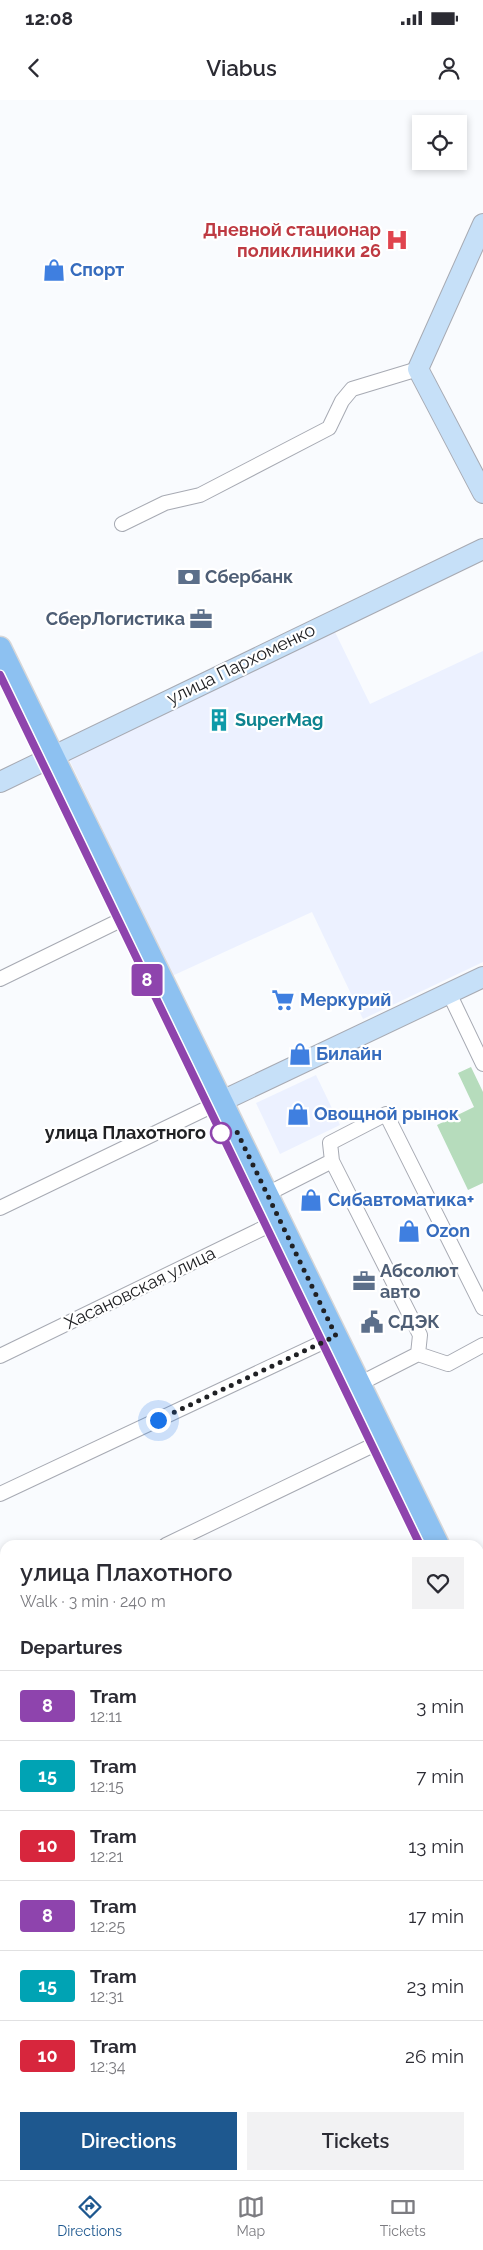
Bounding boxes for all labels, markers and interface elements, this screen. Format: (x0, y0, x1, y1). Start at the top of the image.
text: 12:08 (25, 7, 73, 29)
icon: back (20, 54, 48, 82)
icon: person (435, 54, 463, 82)
text: Viabus (206, 55, 277, 81)
map controls (412, 115, 467, 170)
button: locate (412, 115, 467, 170)
place label: Дневной стационар поликлиники 26 (203, 219, 381, 261)
hospital icon: Дневной стационар поликлиники 26 (384, 227, 410, 253)
shop icon: Спорт (41, 257, 67, 283)
place label: Спорт (70, 259, 124, 280)
bank icon: Сбербанк (176, 564, 202, 590)
place label: Сбербанк (205, 566, 293, 587)
office icon: СберЛогистика (188, 606, 214, 632)
place label: СберЛогистика (46, 608, 185, 629)
street label: улица Пархоменко (163, 618, 319, 709)
building icon: SuperMag (206, 707, 232, 733)
place label: SuperMag (235, 709, 323, 730)
line badge: 8 (131, 964, 163, 996)
text: 8 (142, 969, 152, 990)
supermarket icon: Меркурий (270, 987, 296, 1013)
place label: Меркурий (300, 989, 391, 1010)
shop icon: Билайн (287, 1041, 313, 1067)
place label: Билайн (316, 1043, 382, 1064)
shop icon: Овощной рынок (285, 1101, 311, 1127)
place label: Овощной рынок (314, 1103, 459, 1124)
place label: улица Плахотного (45, 1122, 206, 1143)
marker: улица Плахотного (210, 1122, 232, 1144)
shop icon: Сибавтоматика+ (298, 1187, 324, 1213)
place label: Сибавтоматика+ (328, 1189, 474, 1210)
shop icon: Ozon (396, 1218, 422, 1244)
place label: Ozon (426, 1220, 470, 1241)
street label: Хасановская улица (61, 1242, 219, 1333)
place label: Абсолют авто (380, 1260, 458, 1302)
office icon: Абсолют авто (351, 1268, 377, 1294)
public building icon: СДЭК (359, 1309, 385, 1335)
place label: СДЭК (388, 1311, 440, 1332)
your location (146, 1408, 171, 1433)
button: heart (412, 1557, 464, 1609)
text: улица Плахотного (20, 1558, 233, 1587)
text: Walk · 3 min · 240 m (20, 1592, 166, 1611)
text: Departures (20, 1636, 122, 1658)
text: Tram (90, 1685, 137, 1707)
text: 8 (42, 1695, 53, 1716)
text: 3 min (416, 1695, 464, 1717)
text: 12:11 (90, 1707, 122, 1726)
text: Tram (90, 1755, 137, 1777)
text: 15 (38, 1765, 57, 1786)
text: 7 min (416, 1765, 464, 1787)
text: 12:15 (90, 1777, 124, 1796)
text: Tram (90, 1825, 137, 1847)
text: 10 (38, 1835, 57, 1856)
text: 13 min (408, 1835, 464, 1857)
text: 12:21 (90, 1847, 123, 1866)
text: Tram (90, 1895, 137, 1917)
text: 8 (42, 1905, 53, 1926)
text: 17 min (408, 1905, 464, 1927)
text: 12:25 (90, 1917, 125, 1936)
text: Tram (90, 1965, 137, 1987)
text: 15 (38, 1975, 57, 1996)
text: 23 min (406, 1975, 464, 1997)
text: 12:31 (90, 1987, 124, 2006)
text: Tram (90, 2035, 137, 2057)
text: 10 (38, 2045, 57, 2066)
text: 26 min (405, 2045, 464, 2067)
text: 12:34 (90, 2057, 125, 2076)
button: Directions (20, 2112, 237, 2170)
button: Tickets (247, 2112, 464, 2170)
tab: Directions (57, 2193, 122, 2239)
tab: Map (237, 2193, 265, 2239)
tab: Tickets (380, 2193, 426, 2239)

